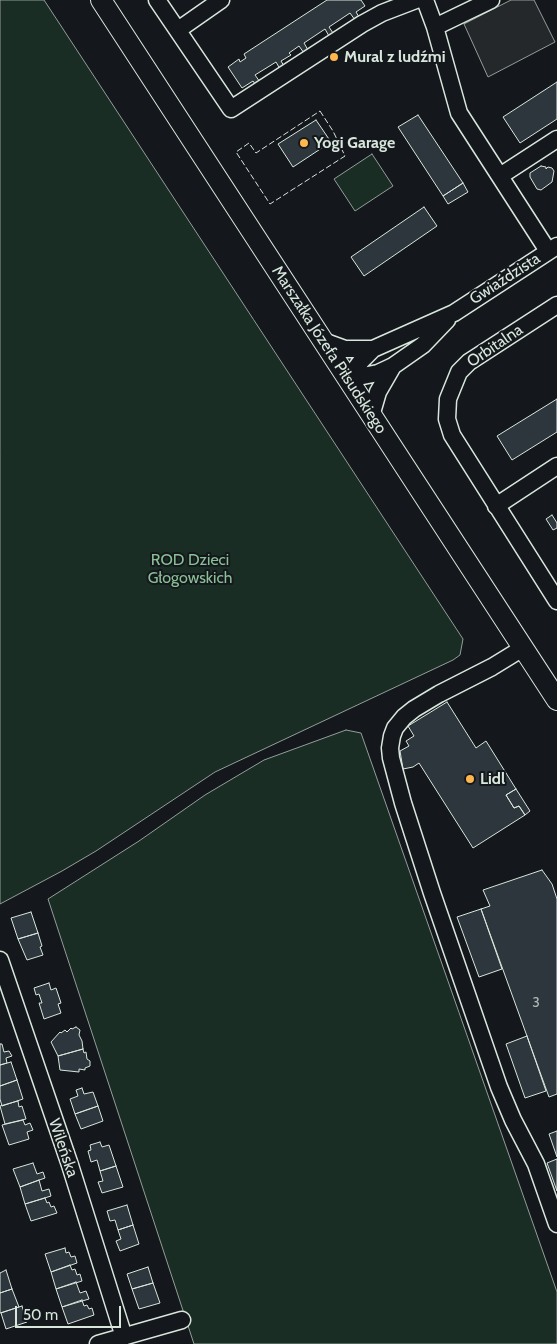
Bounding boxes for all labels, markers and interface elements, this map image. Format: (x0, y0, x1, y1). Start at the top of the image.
place label: Mural z ludźmi (344, 47, 445, 67)
marker: Mural z ludźmi (328, 51, 340, 63)
place label: Yogi Garage (314, 133, 395, 153)
marker: Yogi Garage (298, 137, 310, 149)
street label: Gwiaździsta (466, 249, 544, 309)
street label: Marszałka Józefa Piłsudskiego (267, 262, 391, 438)
street label: Orbitalna (464, 320, 526, 372)
park label: ROD Dzieci Głogowskich (148, 550, 232, 588)
place label: Lidl (480, 769, 505, 789)
marker: Lidl (464, 773, 476, 785)
house number: 3 (532, 995, 540, 1011)
street label: Wileńska (44, 1116, 82, 1180)
scale bar (18, 1296, 124, 1328)
text: 50 m (23, 1306, 58, 1324)

